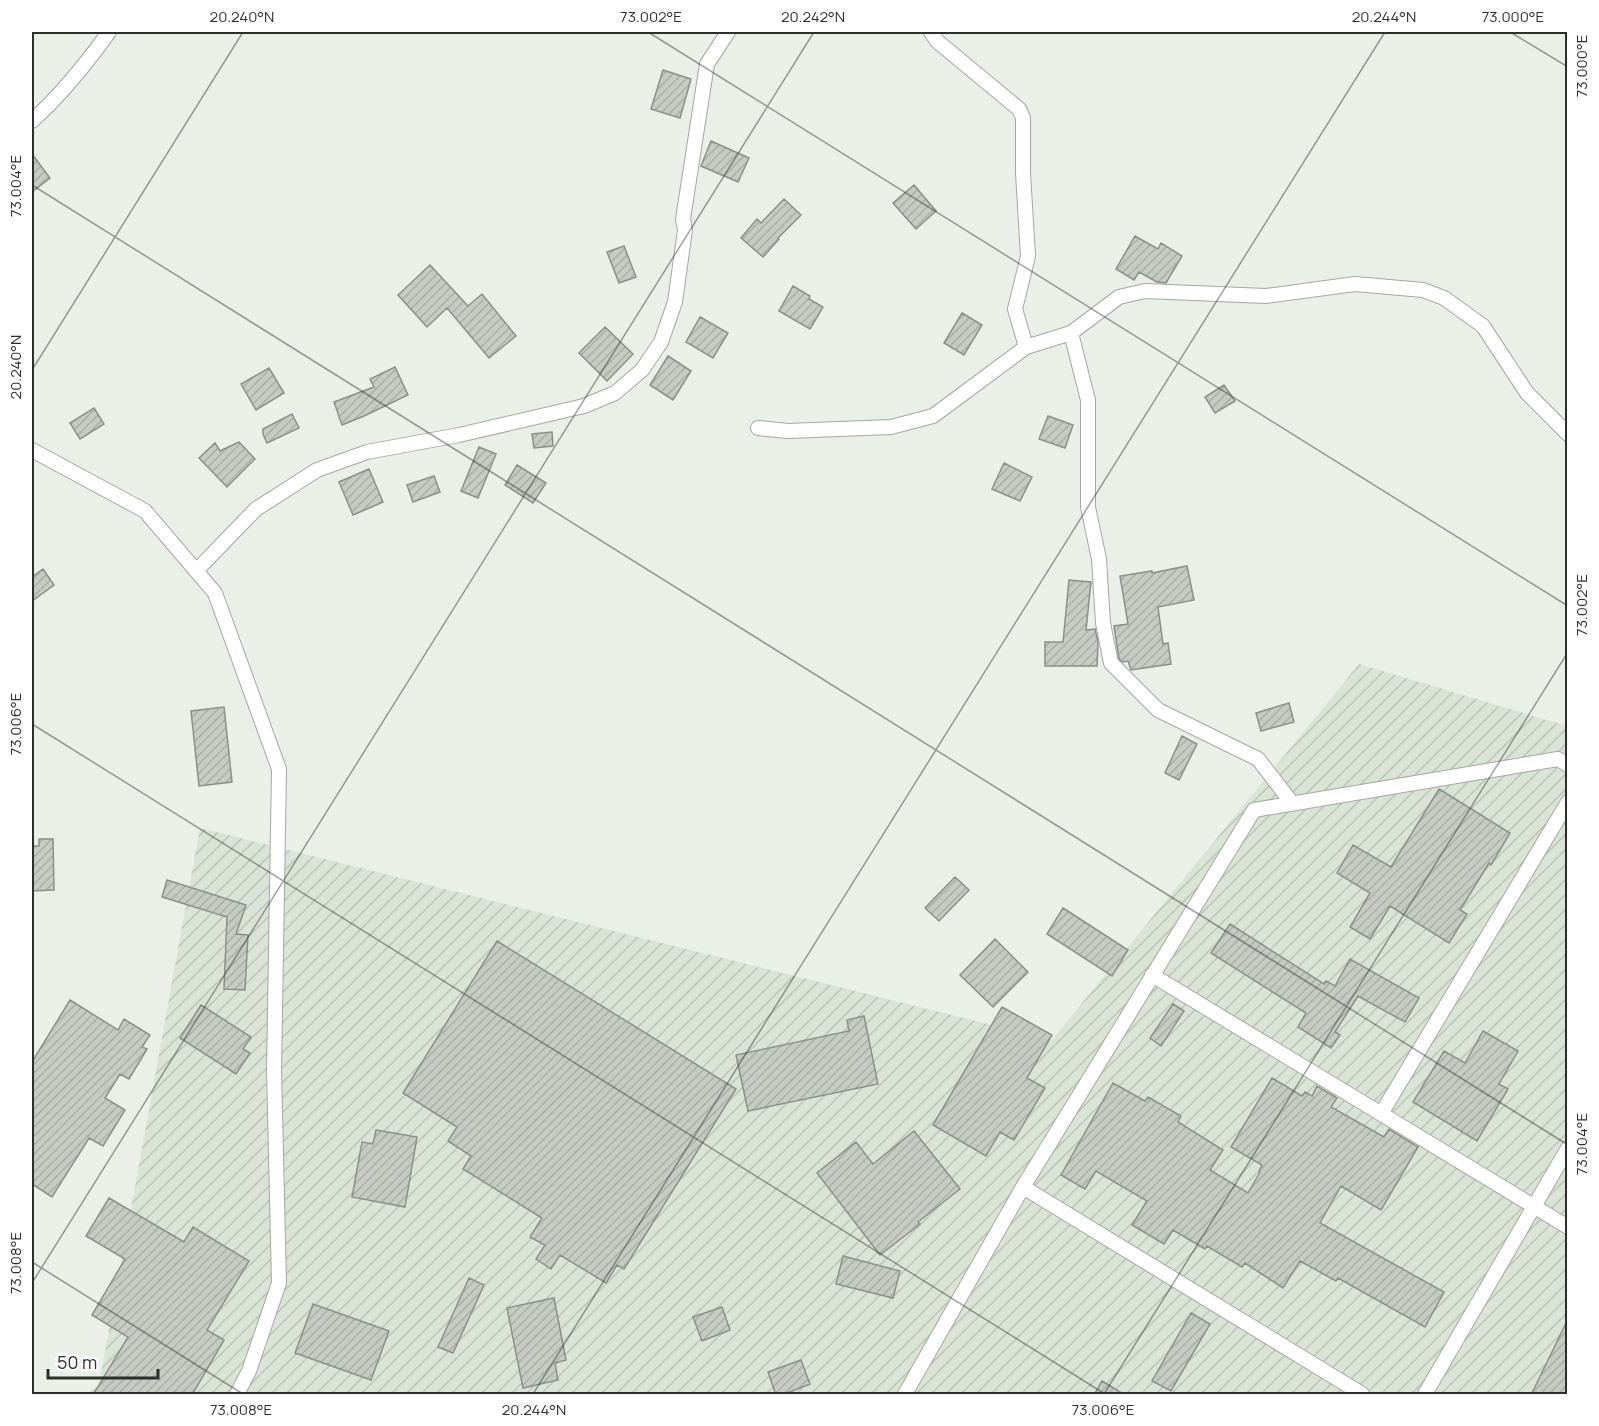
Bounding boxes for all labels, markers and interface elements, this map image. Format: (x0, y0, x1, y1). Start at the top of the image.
text: 20.240°N (210, 6, 274, 27)
text: 73.002°E (620, 6, 682, 27)
text: 20.242°N (781, 6, 845, 27)
text: 20.244°N (1352, 6, 1416, 27)
text: 73.000°E (1482, 6, 1544, 27)
text: 73.000°E (1571, 35, 1592, 97)
text: 73.004°E (5, 155, 26, 217)
text: 20.240°N (5, 335, 26, 399)
text: 73.002°E (1571, 574, 1592, 636)
text: 73.006°E (5, 693, 26, 755)
text: 73.004°E (1571, 1113, 1592, 1175)
text: 73.008°E (5, 1232, 26, 1294)
scale bar (48, 1342, 158, 1380)
text: 50 m (57, 1350, 97, 1374)
text: 73.008°E (210, 1399, 272, 1420)
text: 20.244°N (502, 1399, 566, 1420)
text: 73.006°E (1072, 1399, 1134, 1420)

